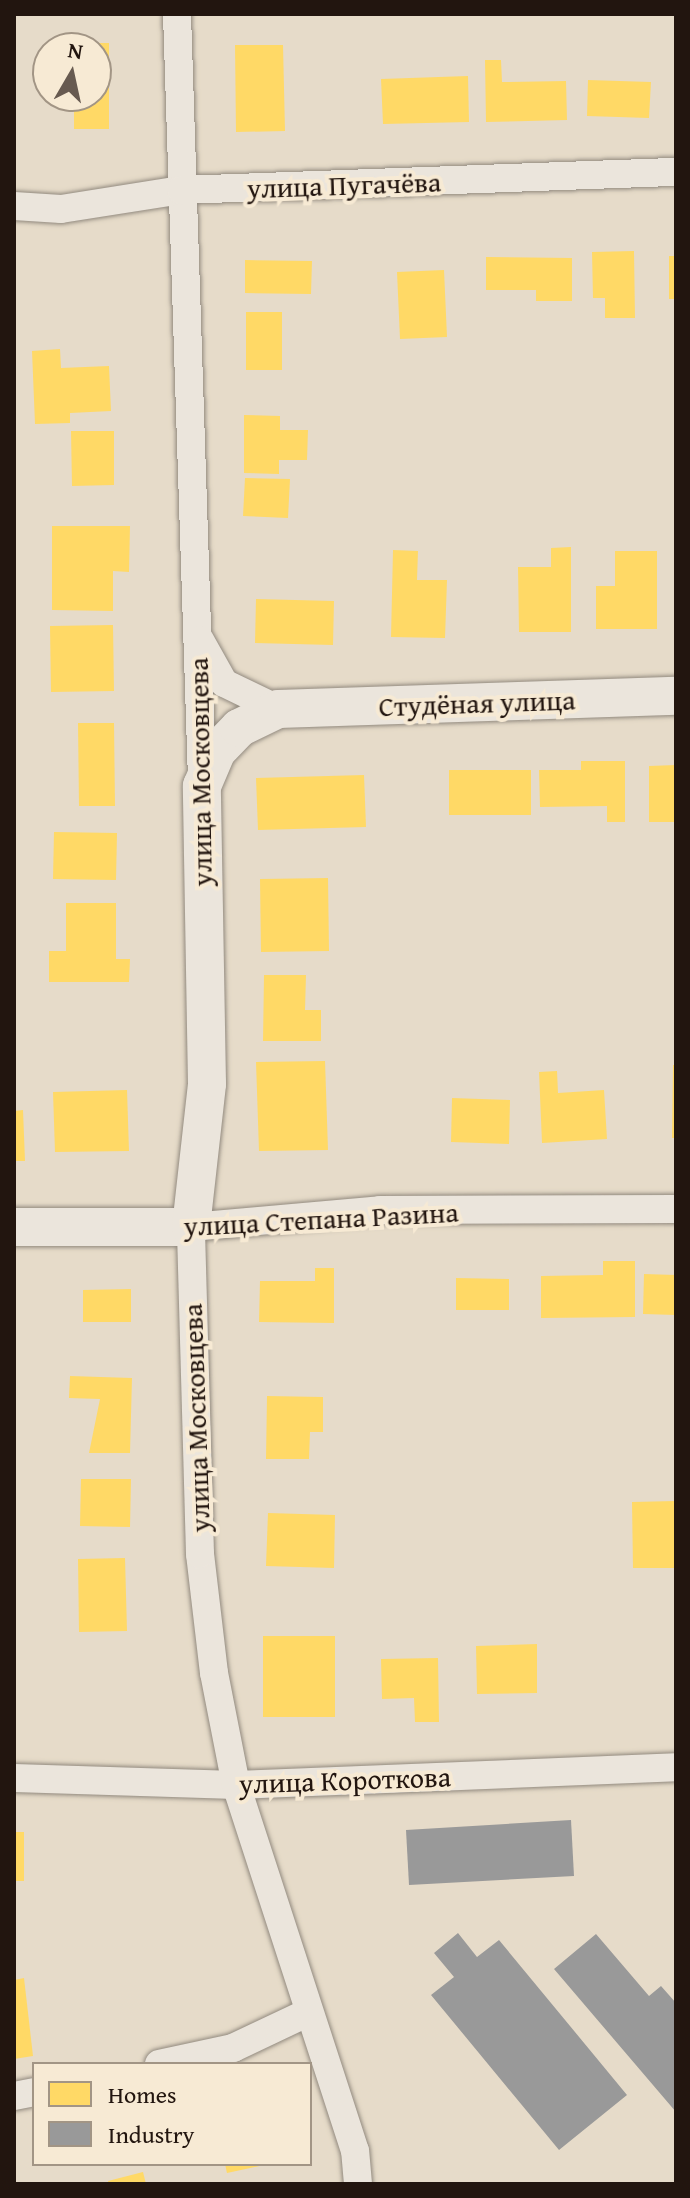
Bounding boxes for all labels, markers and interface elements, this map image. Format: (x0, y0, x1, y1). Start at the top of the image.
north arrow (32, 32, 112, 112)
text: N (66, 33, 85, 67)
street label: улица Пугачёва (246, 165, 442, 205)
street label: улица Московцева (181, 657, 219, 887)
street label: Студёная улица (378, 683, 576, 723)
street label: улица Степана Разина (183, 1195, 459, 1243)
street label: улица Московцева (175, 1303, 217, 1533)
street label: улица Короткова (238, 1760, 452, 1800)
legend (32, 2062, 312, 2166)
text: Homes (108, 2077, 177, 2112)
text: Industry (108, 2117, 195, 2152)

